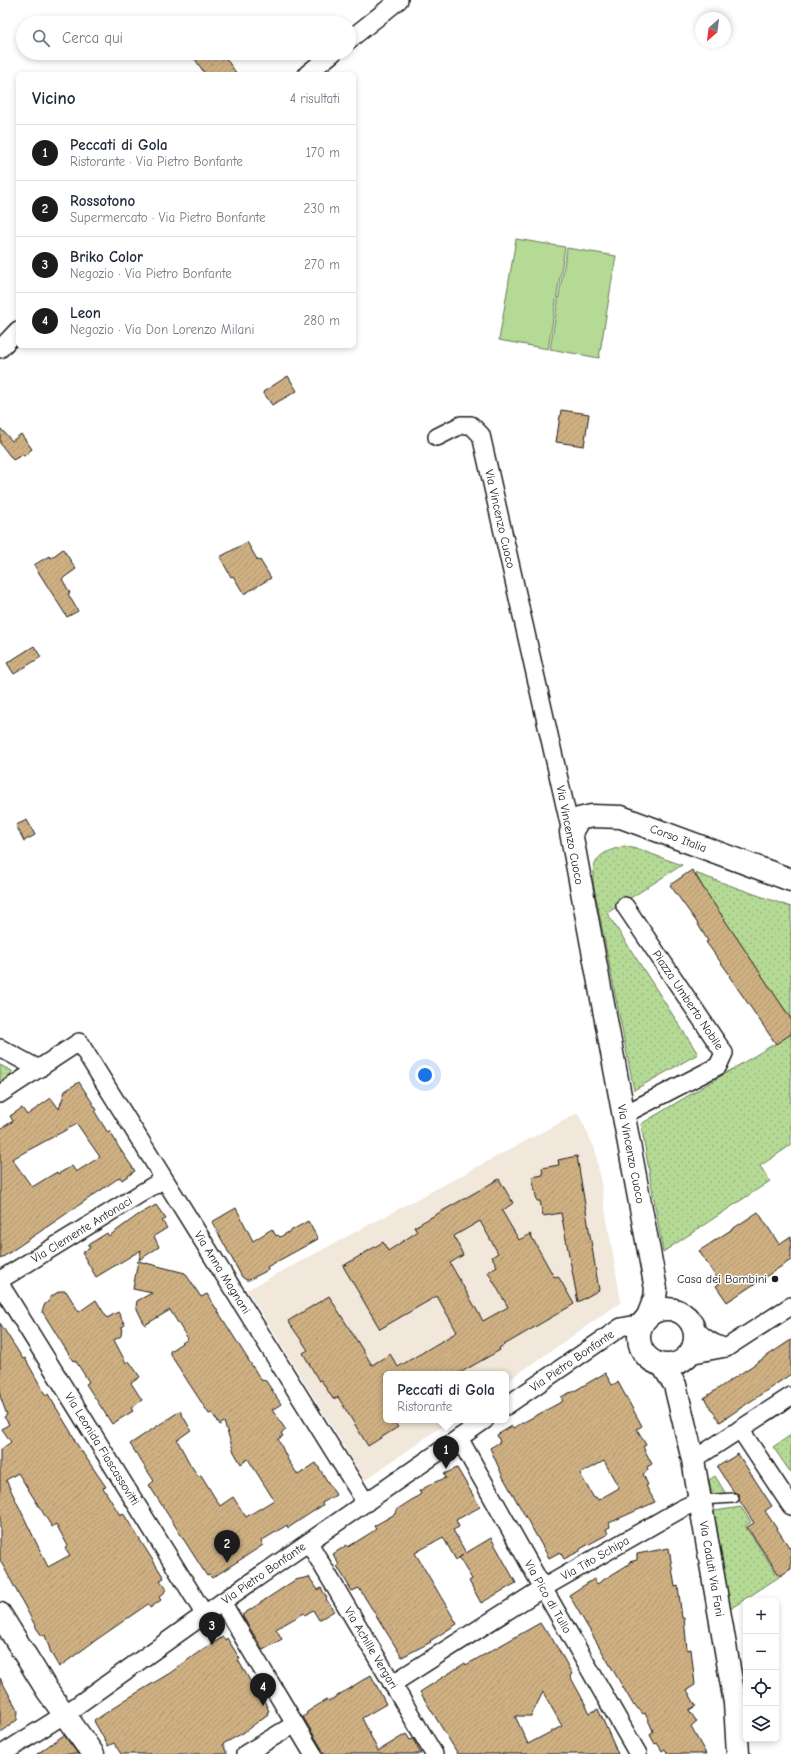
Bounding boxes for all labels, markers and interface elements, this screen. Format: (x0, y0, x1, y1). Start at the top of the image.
north arrow (695, 12, 731, 48)
search box (16, 16, 356, 60)
icon: search (30, 27, 52, 49)
text: Cerca qui (62, 29, 123, 47)
text: Vicino (32, 89, 75, 108)
text: 4 risultati (290, 91, 340, 106)
text: Peccati di Gola (70, 136, 168, 154)
text: 1 (42, 145, 48, 160)
text: 170 m (306, 145, 340, 160)
text: Ristorante · Via Pietro Bonfante (70, 154, 243, 169)
text: Rossotono (70, 192, 135, 210)
text: 2 (42, 201, 48, 216)
text: 230 m (304, 201, 340, 216)
text: Supermercato · Via Pietro Bonfante (70, 210, 265, 225)
text: Briko Color (70, 248, 143, 266)
text: 3 (42, 257, 48, 272)
text: 270 m (304, 257, 340, 272)
text: Negozio · Via Pietro Bonfante (70, 266, 232, 281)
text: Leon (70, 304, 101, 322)
text: 4 (42, 313, 48, 328)
text: 280 m (303, 313, 340, 328)
text: Negozio · Via Don Lorenzo Milani (70, 322, 254, 337)
street label: Via Vincenzo Cuoco (482, 468, 518, 570)
street label: Via Vincenzo Cuoco (554, 784, 586, 886)
street label: Corso Italia (648, 821, 709, 855)
street label: Piazza Umberto Nobile (650, 948, 726, 1052)
your location (415, 1065, 435, 1085)
street label: Via Vincenzo Cuoco (615, 1103, 647, 1205)
street label: Via Clemente Antonaci (29, 1193, 135, 1266)
street label: Via Anna Magnani (191, 1229, 253, 1316)
place label: Casa dei Bambini (677, 1272, 767, 1286)
marker: Casa dei Bambini (770, 1274, 780, 1284)
street label: Via Pietro Bonfante (527, 1327, 617, 1394)
popup (383, 1371, 509, 1423)
text: Peccati di Gola (397, 1381, 495, 1399)
street label: Via Leonida Flascassovitti (62, 1390, 142, 1508)
text: Ristorante (397, 1399, 452, 1414)
pin: 1 (433, 1436, 459, 1469)
street label: Via Caduti Via Fani (697, 1520, 727, 1618)
pin: 2 (214, 1530, 240, 1563)
street label: Via Tito Schipa (559, 1533, 632, 1583)
street label: Via Pietro Bonfante (219, 1539, 308, 1607)
street label: Via Pico di Tullo (522, 1558, 574, 1636)
map controls (743, 1598, 779, 1742)
button: + (743, 1598, 779, 1634)
street label: Via Achille Vergari (341, 1604, 401, 1691)
pin: 3 (199, 1612, 225, 1645)
button: − (743, 1634, 779, 1670)
button: locate (743, 1670, 779, 1706)
pin: 4 (250, 1673, 276, 1706)
button: layers (743, 1706, 779, 1742)

